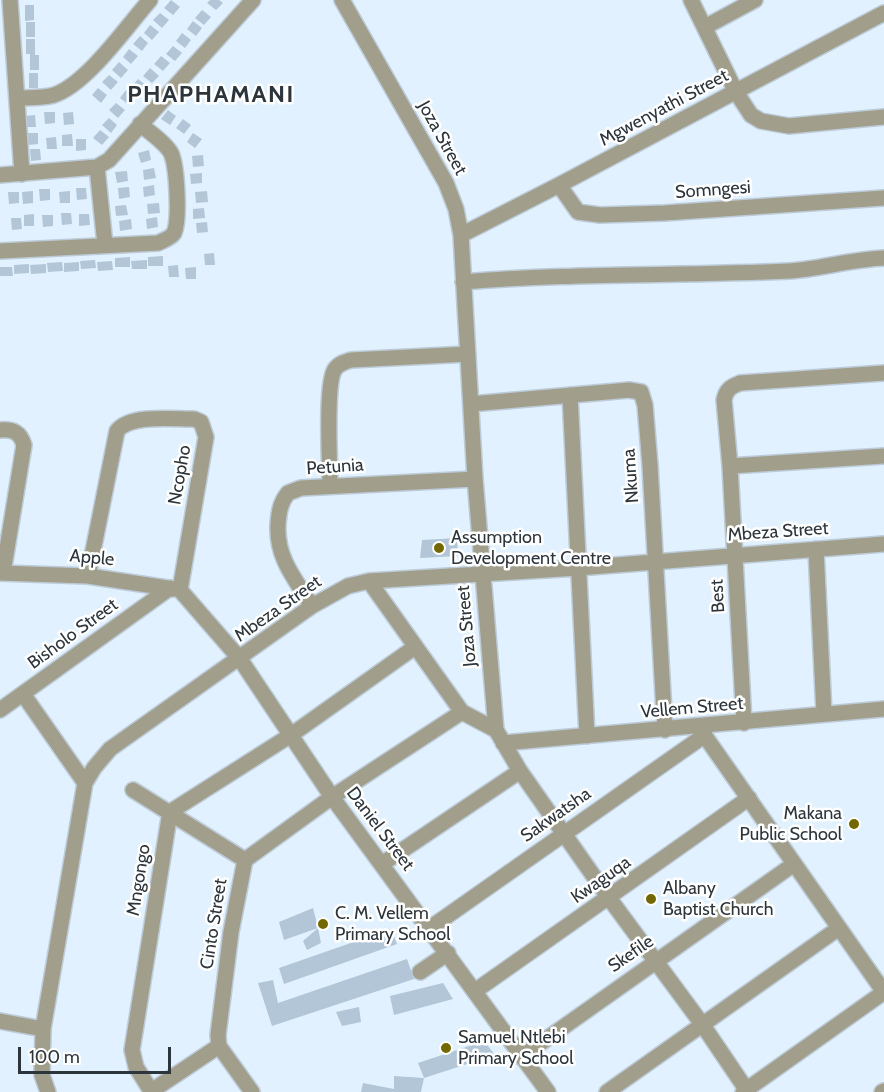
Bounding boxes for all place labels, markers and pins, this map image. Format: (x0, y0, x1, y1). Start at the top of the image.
place label: Assumption Development Centre (451, 527, 611, 570)
marker: Assumption Development Centre (432, 541, 446, 555)
place label: Makana Public School (740, 803, 842, 846)
marker: Makana Public School (847, 817, 861, 831)
place label: Albany Baptist Church (663, 878, 773, 920)
marker: Albany Baptist Church (644, 892, 658, 906)
place label: C. M. Vellem Primary School (335, 903, 450, 946)
marker: C. M. Vellem Primary School (316, 917, 330, 931)
place label: Samuel Ntlebi Primary School (458, 1027, 573, 1070)
marker: Samuel Ntlebi Primary School (439, 1041, 453, 1055)

